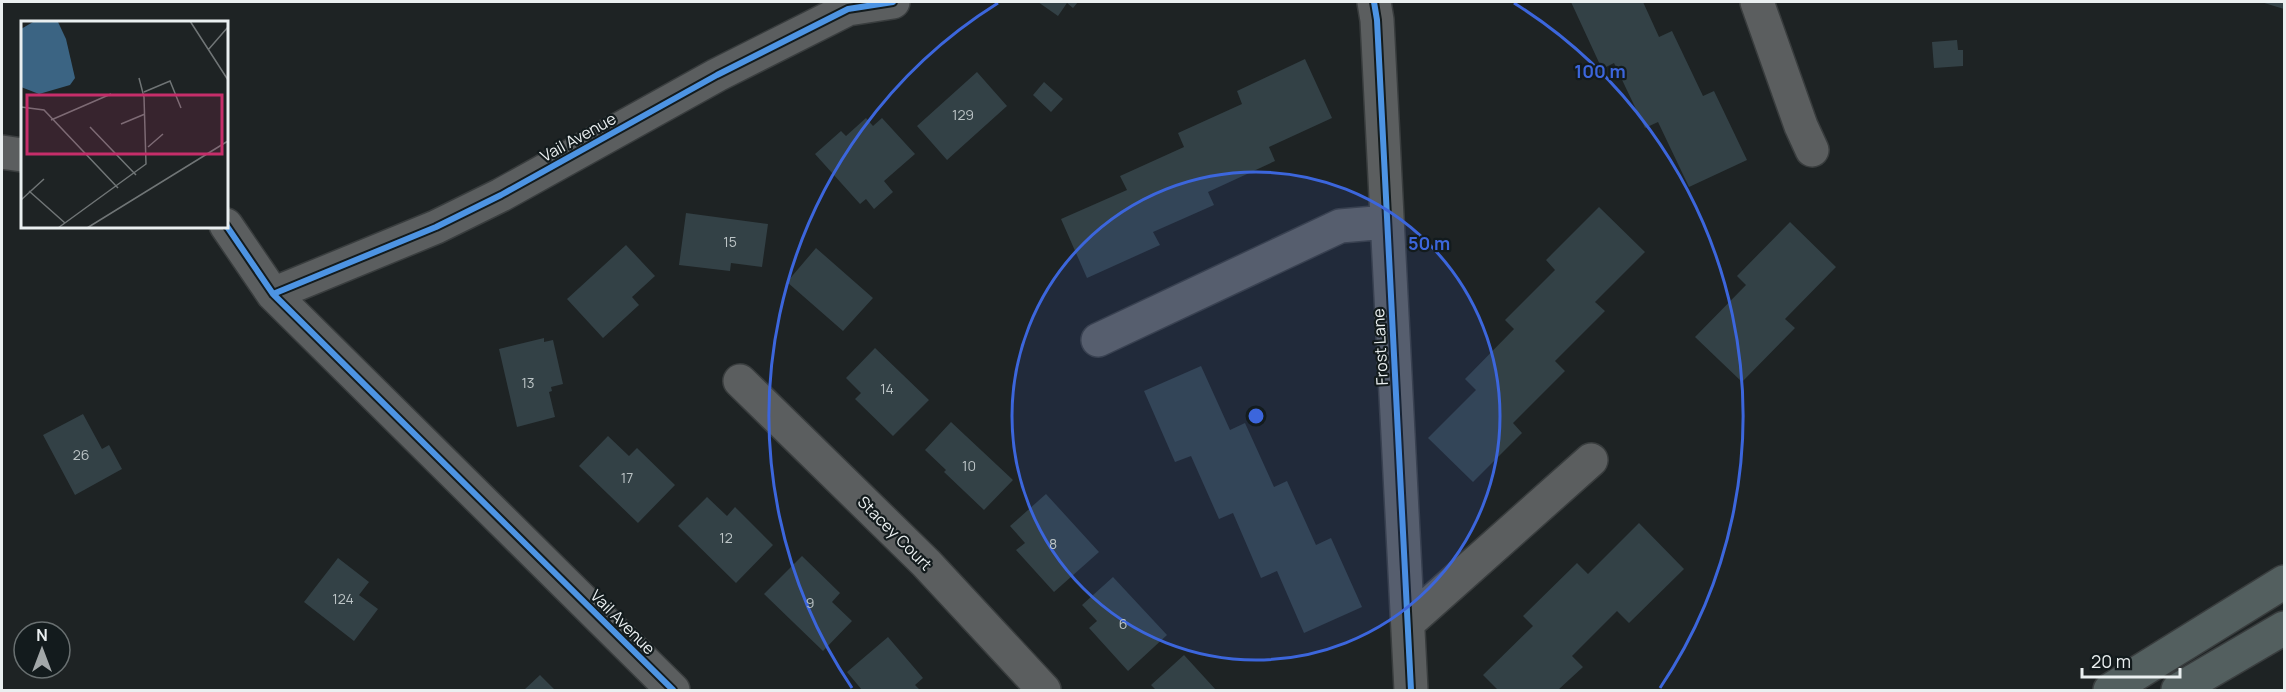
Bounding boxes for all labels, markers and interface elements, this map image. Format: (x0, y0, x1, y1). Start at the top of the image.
inset map (21, 21, 228, 228)
text: 100 m (1574, 59, 1626, 83)
house number: 129 (952, 105, 974, 124)
street label: Vail Avenue (536, 107, 620, 167)
text: 50 m (1408, 231, 1450, 255)
house number: 15 (723, 232, 737, 251)
street label: Frost Lane (1367, 308, 1393, 386)
house number: 13 (521, 373, 535, 392)
house number: 14 (880, 379, 894, 398)
centre of rings (1246, 406, 1266, 426)
house number: 26 (73, 445, 89, 464)
house number: 10 (962, 456, 976, 475)
house number: 17 (621, 468, 633, 487)
street label: Stacey Court (853, 491, 937, 575)
house number: 12 (719, 528, 733, 547)
house number: 8 (1049, 534, 1057, 553)
street label: Vail Avenue (586, 585, 660, 659)
house number: 124 (332, 589, 354, 608)
house number: 9 (806, 593, 814, 612)
house number: 6 (1119, 614, 1127, 633)
north arrow (12, 620, 72, 680)
text: N (36, 624, 48, 646)
scale bar (2082, 641, 2180, 679)
text: 20 m (2091, 649, 2131, 673)

